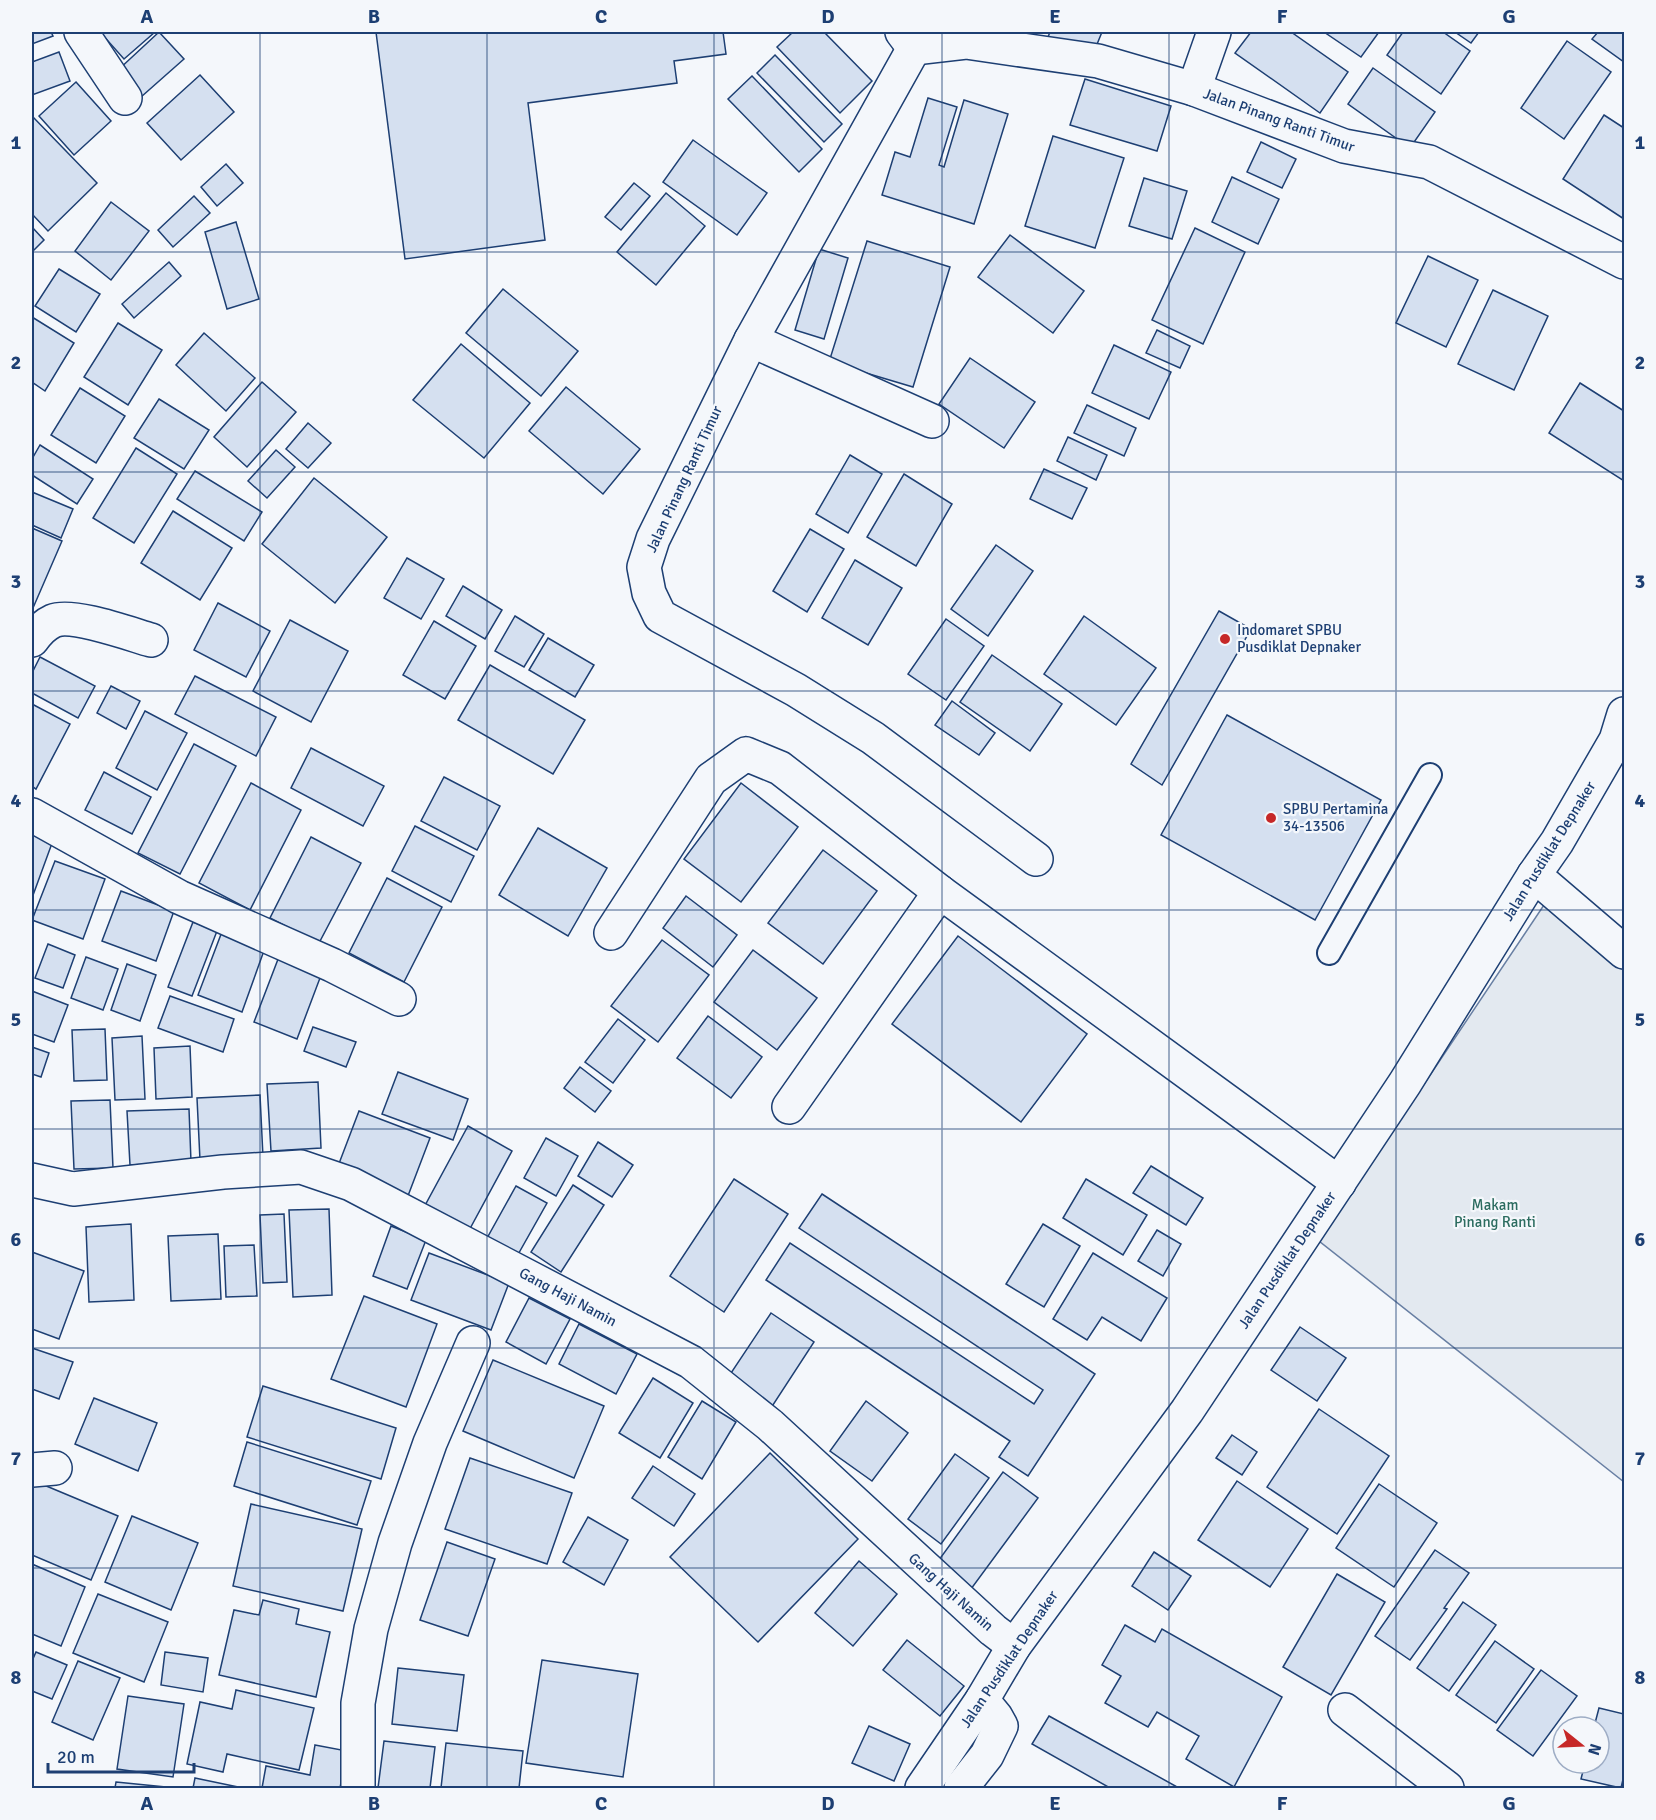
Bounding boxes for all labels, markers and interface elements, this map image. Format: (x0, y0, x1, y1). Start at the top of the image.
text: A (141, 4, 154, 29)
text: B (368, 4, 380, 29)
text: C (595, 4, 607, 29)
text: D (821, 4, 835, 29)
text: E (1049, 4, 1061, 29)
text: F (1277, 4, 1288, 29)
text: G (1502, 4, 1516, 29)
street label: Jalan Pinang Ranti Timur (1201, 84, 1358, 156)
text: 1 (11, 130, 22, 155)
text: 1 (1635, 130, 1646, 155)
text: 2 (11, 350, 21, 375)
text: 2 (1635, 350, 1645, 375)
street label: Jalan Pinang Ranti Timur (642, 402, 726, 555)
text: 3 (11, 569, 21, 594)
text: 3 (1635, 569, 1645, 594)
place label: Indomaret SPBU Pusdiklat Depnaker (1237, 621, 1361, 656)
marker: Indomaret SPBU Pusdiklat Depnaker (1218, 632, 1232, 646)
street label: Jalan Pusdiklat Depnaker (1499, 777, 1600, 924)
text: 4 (11, 788, 22, 813)
text: 4 (1635, 788, 1646, 813)
place label: SPBU Pertamina 34-13506 (1283, 800, 1388, 835)
marker: SPBU Pertamina 34-13506 (1264, 811, 1278, 825)
text: 5 (11, 1007, 21, 1032)
text: 5 (1635, 1007, 1645, 1032)
street label: Jalan Pusdiklat Depnaker (1234, 1188, 1340, 1332)
park label: Makam Pinang Ranti (1454, 1196, 1536, 1231)
text: 6 (11, 1227, 22, 1252)
text: 6 (1635, 1227, 1646, 1252)
street label: Gang Haji Namin (516, 1264, 620, 1330)
text: 7 (11, 1446, 22, 1471)
text: 7 (1635, 1446, 1646, 1471)
street label: Gang Haji Namin (905, 1549, 997, 1635)
street label: Jalan Pusdiklat Depnaker (956, 1587, 1062, 1731)
text: 8 (11, 1665, 22, 1690)
text: 8 (1635, 1665, 1646, 1690)
north arrow (1551, 1715, 1611, 1775)
scale bar (48, 1736, 194, 1774)
text: N (1583, 1741, 1606, 1758)
text: 20 m (57, 1746, 95, 1768)
text: A (141, 1791, 154, 1816)
text: B (368, 1791, 380, 1816)
text: C (595, 1791, 607, 1816)
text: D (821, 1791, 835, 1816)
text: E (1049, 1791, 1061, 1816)
text: F (1277, 1791, 1288, 1816)
text: G (1502, 1791, 1516, 1816)

